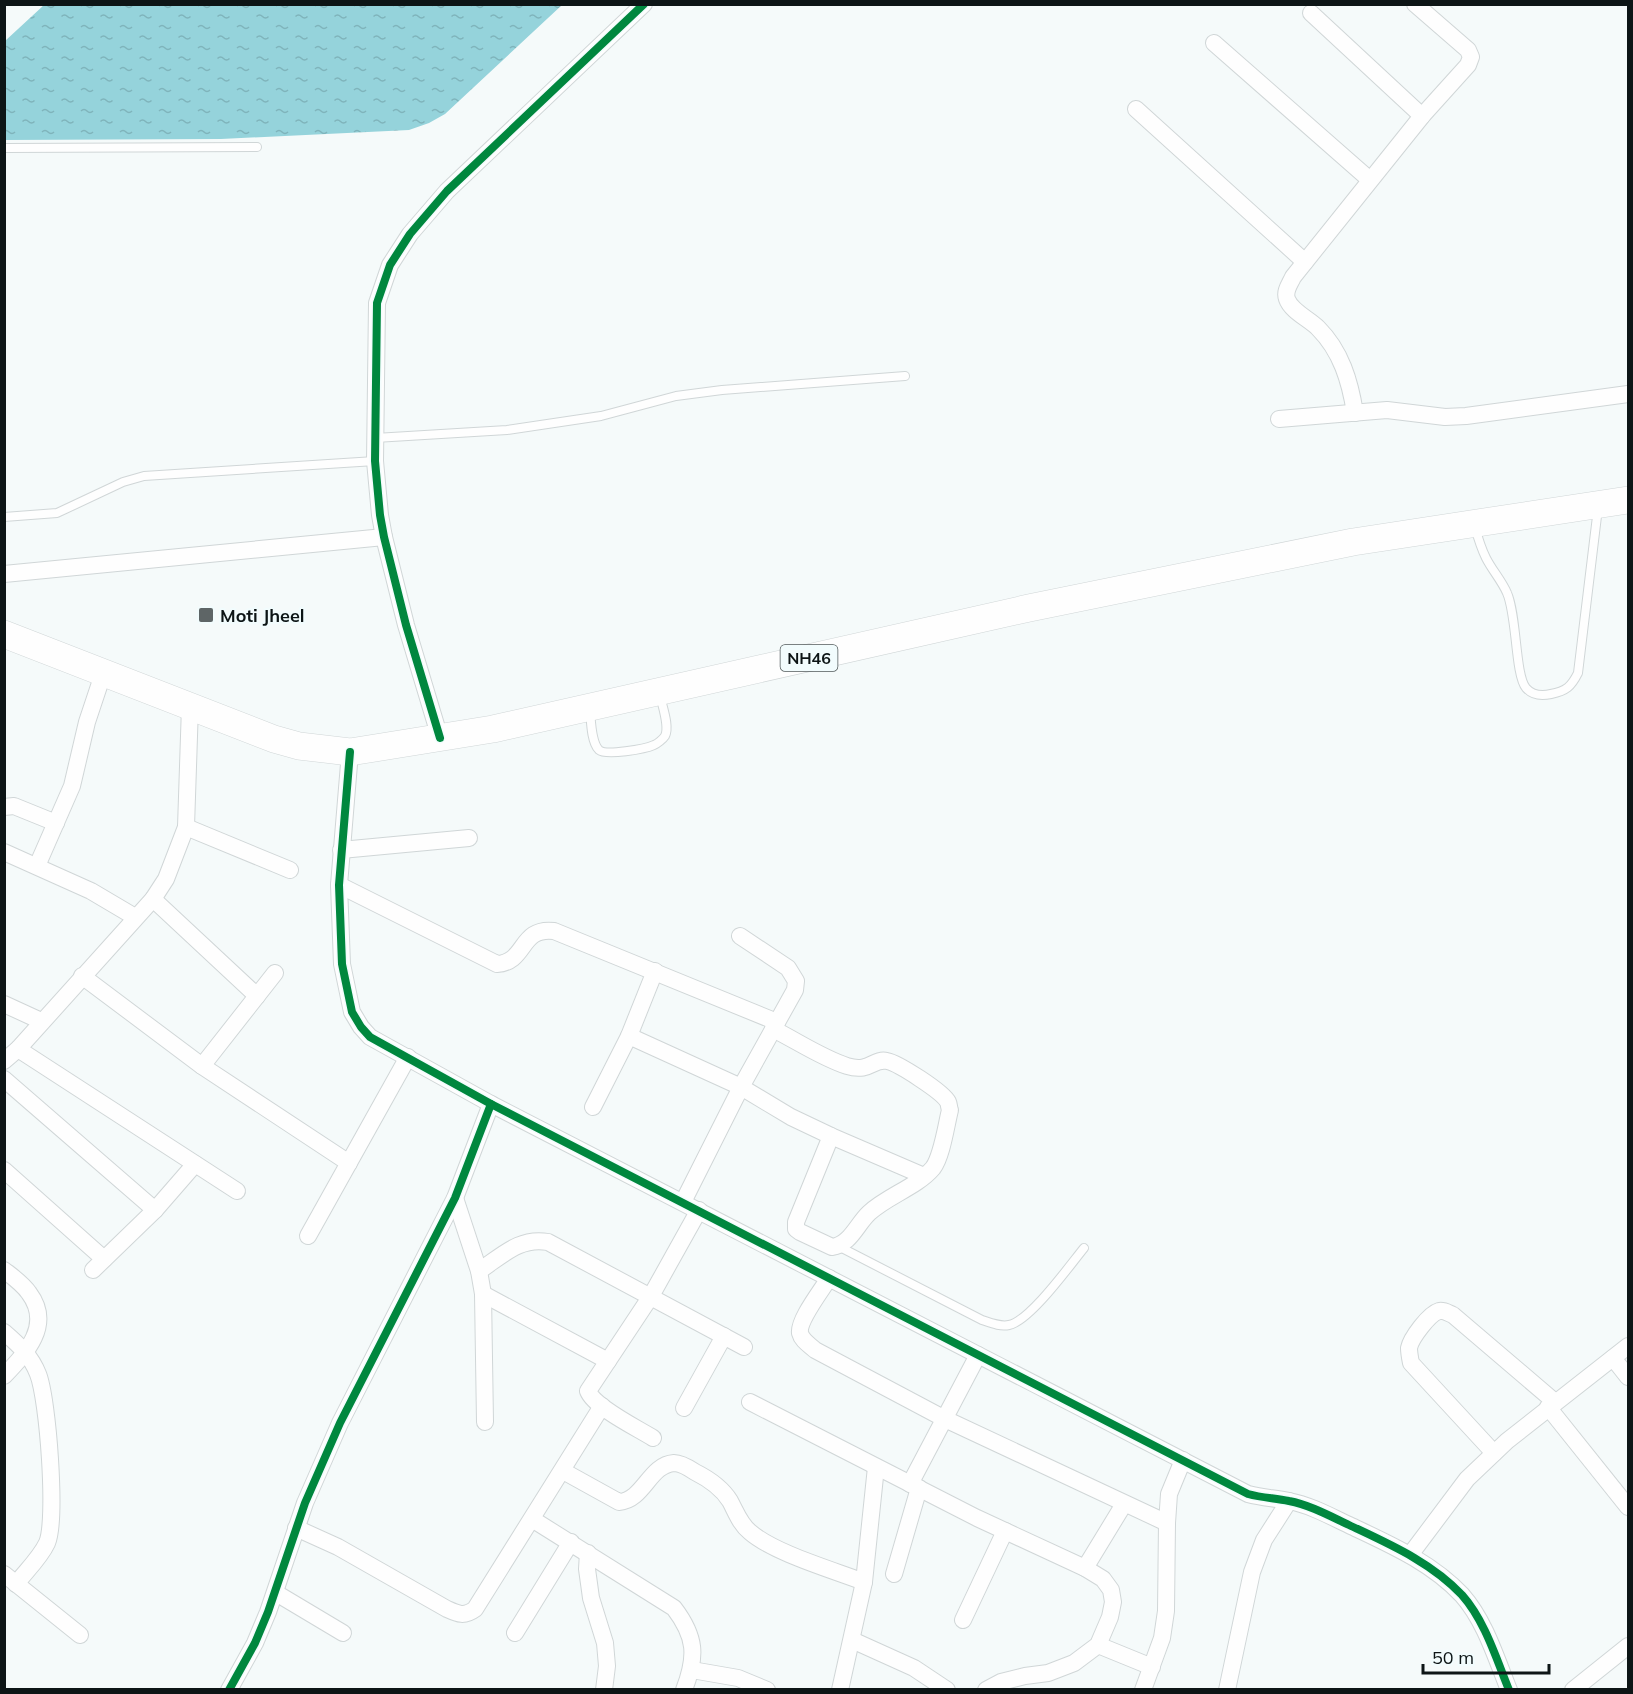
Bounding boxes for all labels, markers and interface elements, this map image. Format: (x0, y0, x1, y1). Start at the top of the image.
place label: Moti Jheel (220, 604, 304, 627)
marker: Moti Jheel (197, 606, 215, 624)
road number: NH46 (780, 645, 838, 671)
scale bar (1423, 1637, 1549, 1675)
text: 50 m (1432, 1646, 1474, 1669)

